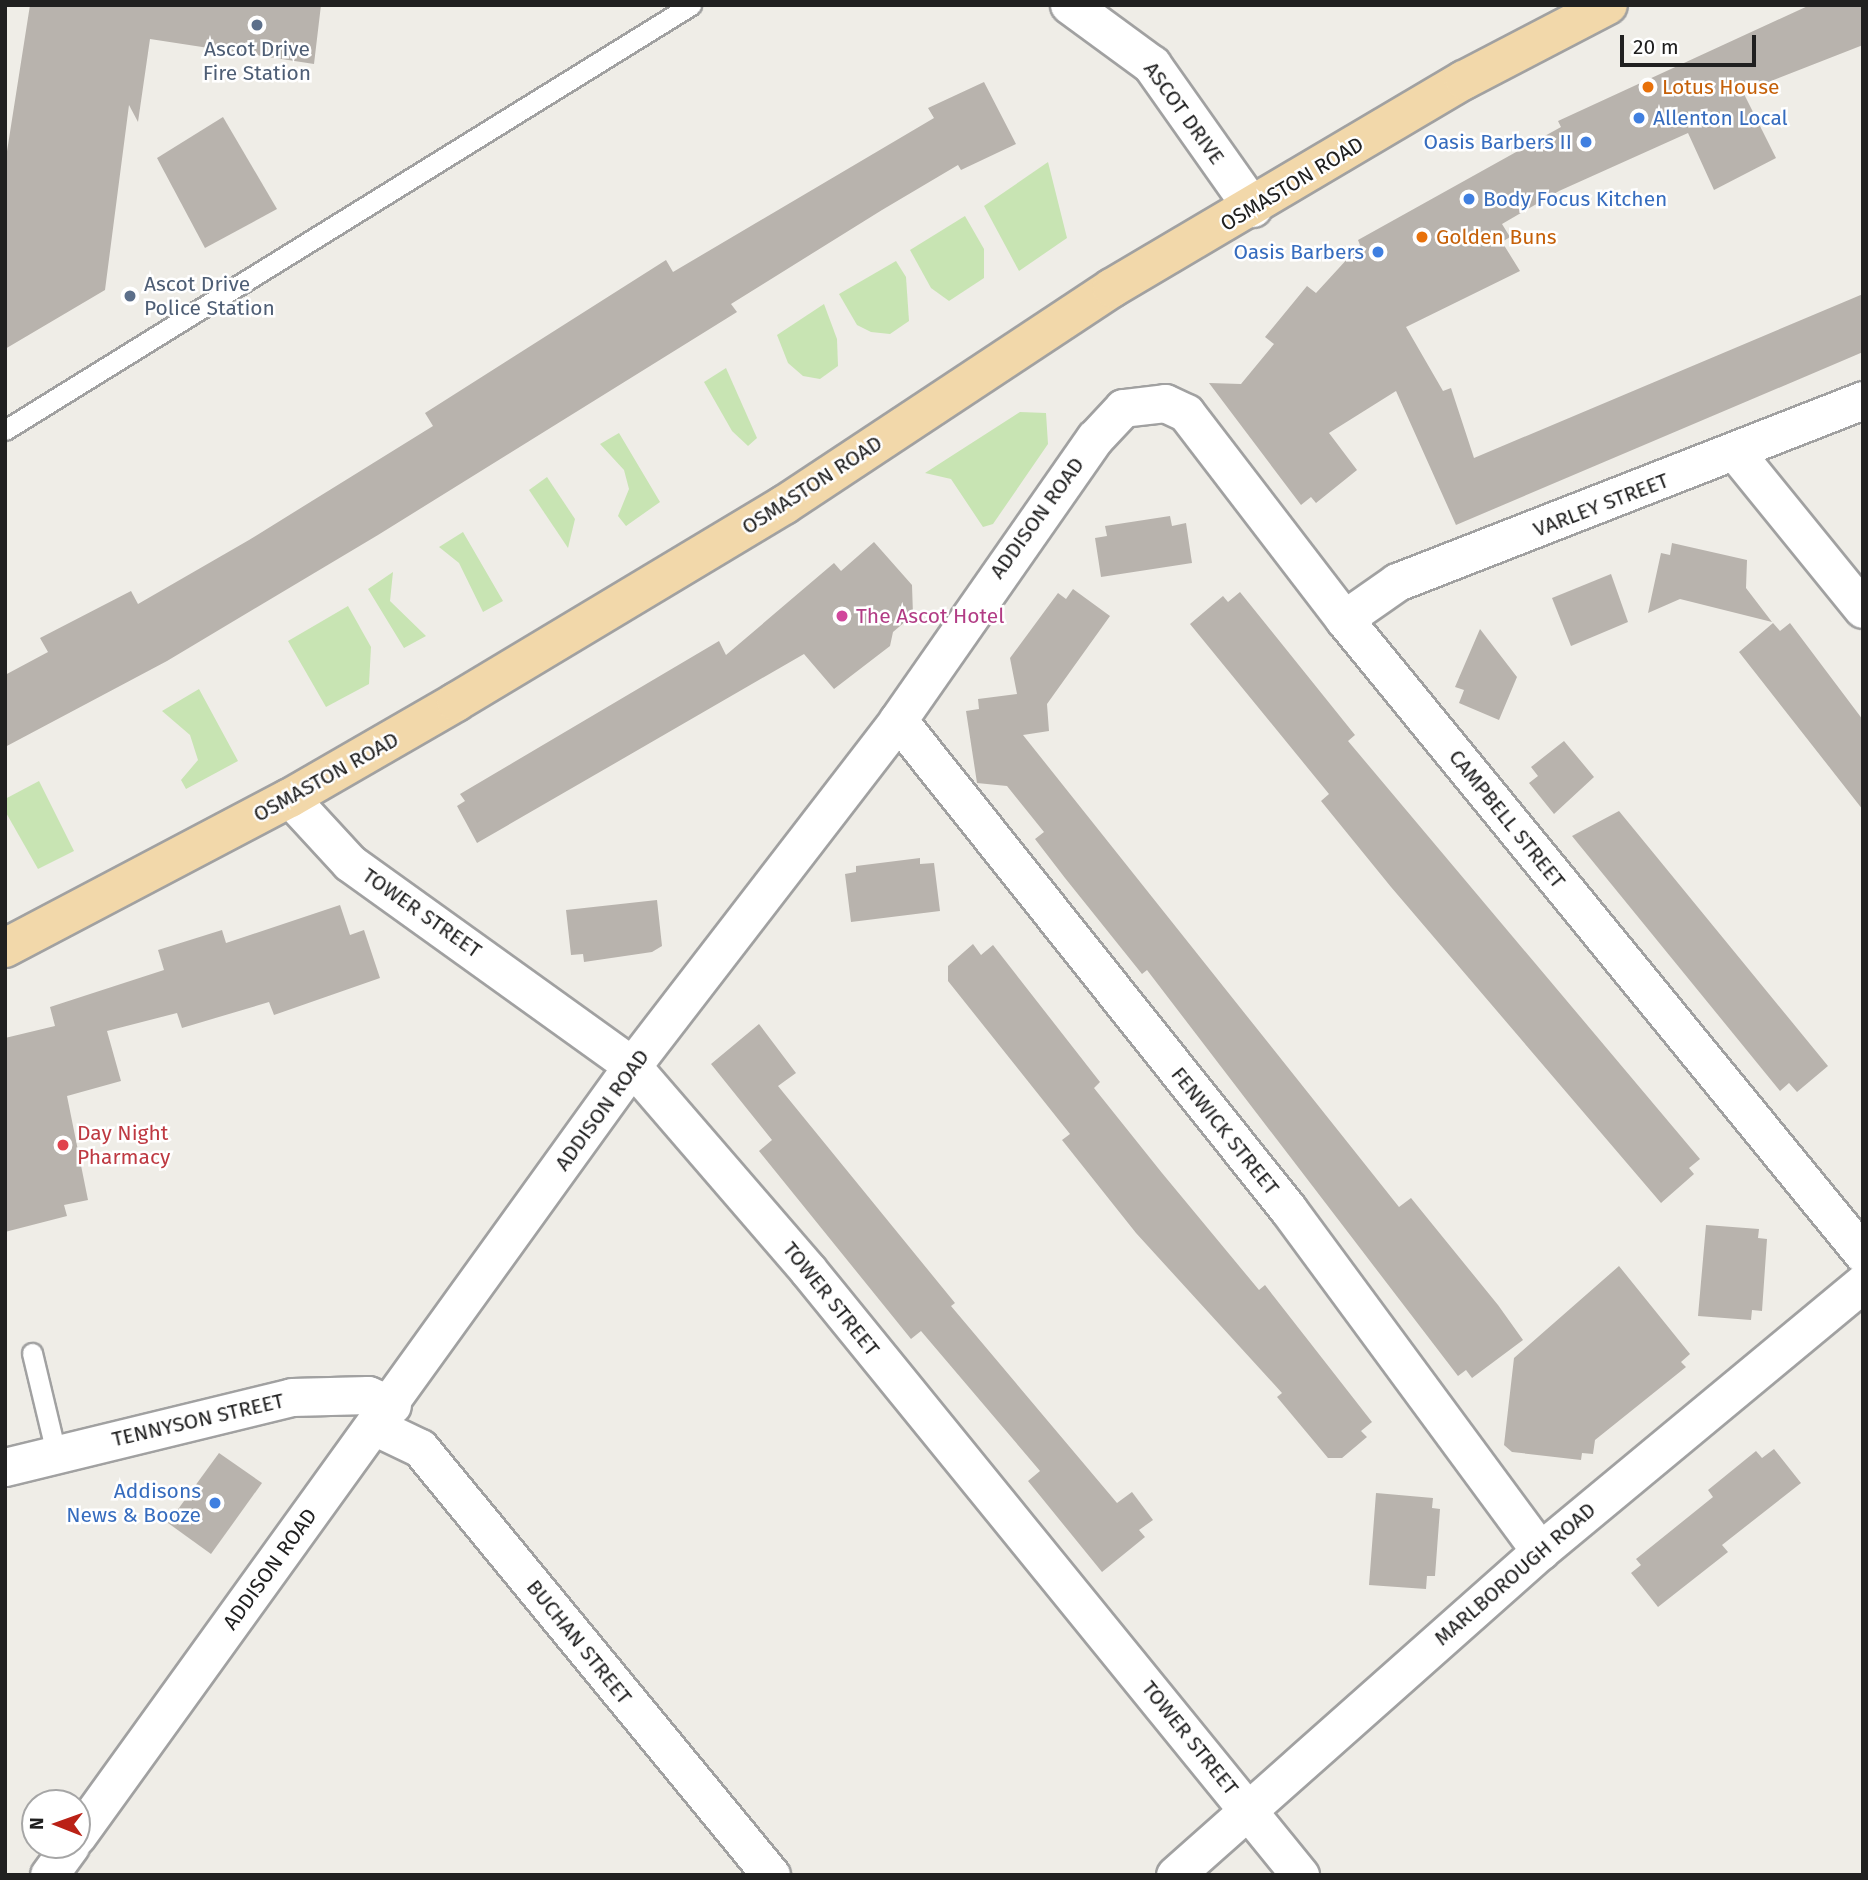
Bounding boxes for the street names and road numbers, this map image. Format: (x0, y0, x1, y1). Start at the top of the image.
street label: ASCOT DRIVE (1138, 57, 1230, 169)
street label: OSMASTON ROAD (1216, 131, 1368, 237)
street label: OSMASTON ROAD (737, 430, 887, 540)
street label: ADDISON ROAD (985, 453, 1089, 583)
street label: VARLEY STREET (1530, 468, 1672, 542)
street label: OSMASTON ROAD (249, 727, 403, 827)
street label: CAMPBELL STREET (1443, 745, 1571, 893)
street label: TOWER STREET (358, 863, 486, 963)
street label: ADDISON ROAD (550, 1045, 654, 1175)
street label: FENWICK STREET (1166, 1062, 1284, 1200)
street label: TOWER STREET (777, 1237, 885, 1361)
street label: TENNYSON STREET (110, 1388, 286, 1452)
street label: MARLBOROUGH ROAD (1429, 1497, 1601, 1651)
street label: ADDISON ROAD (218, 1504, 322, 1634)
street label: BUCHAN STREET (521, 1575, 637, 1709)
street label: TOWER STREET (1136, 1676, 1244, 1800)

